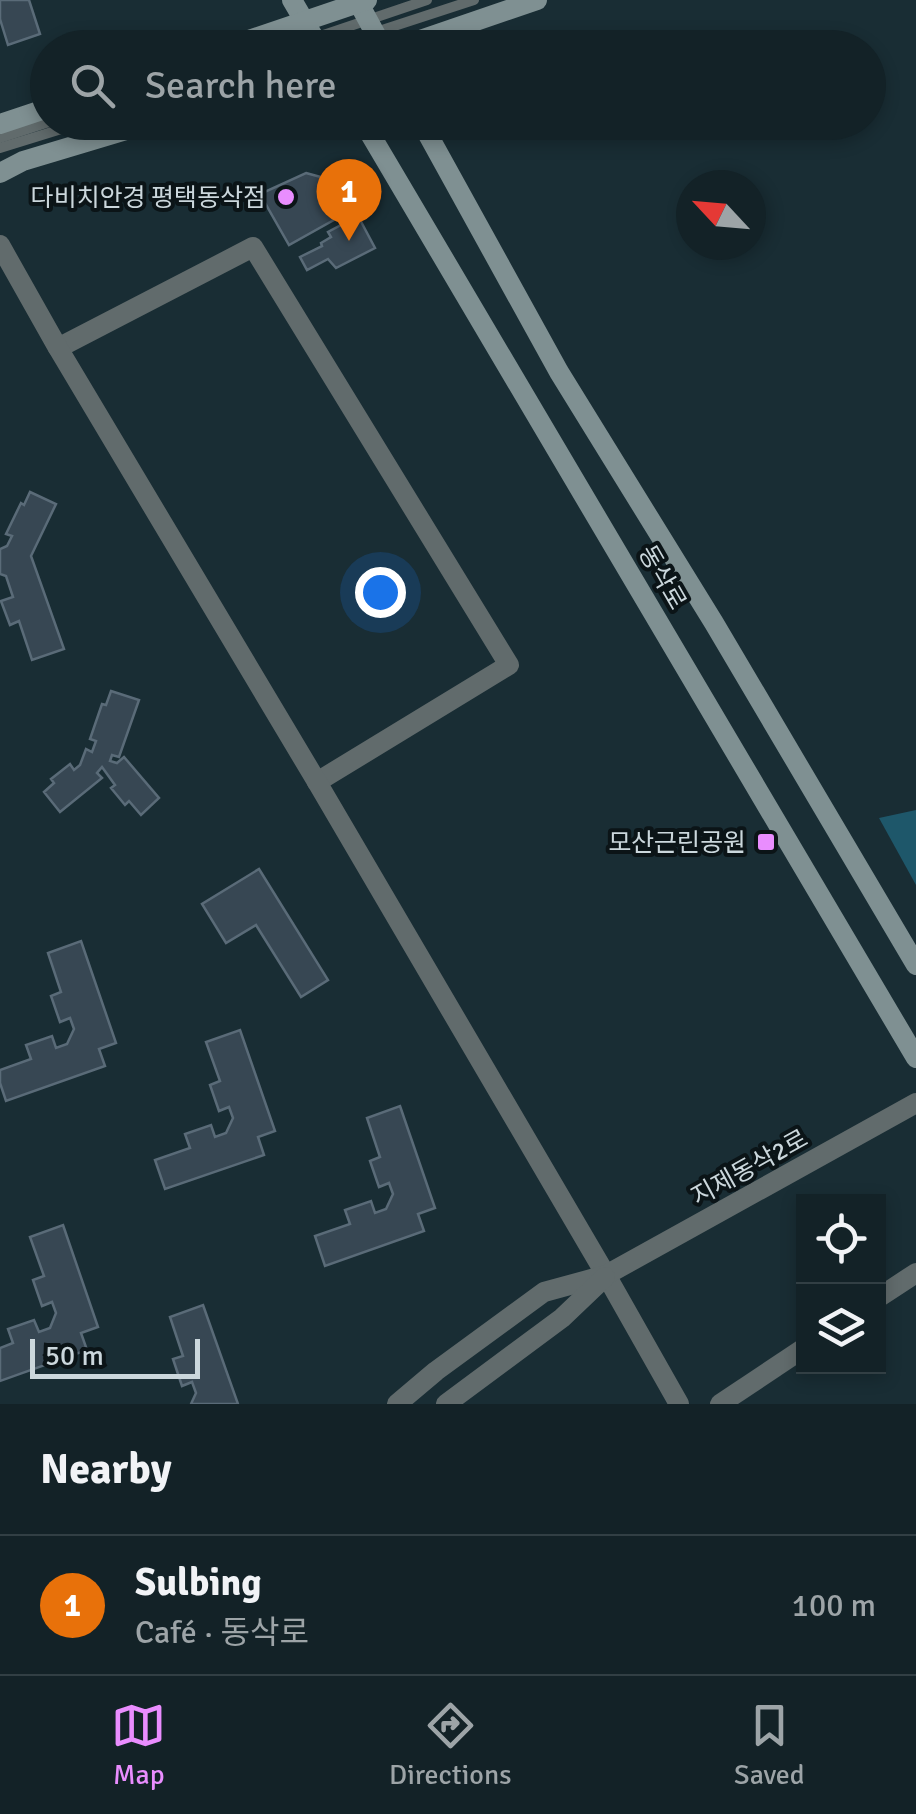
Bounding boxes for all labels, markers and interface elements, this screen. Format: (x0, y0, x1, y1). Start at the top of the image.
search box (30, 30, 886, 140)
icon: search (65, 58, 120, 113)
text: Search here (145, 62, 337, 109)
pin: 1 (316, 158, 382, 241)
north arrow (676, 170, 766, 260)
place label: 다비치안경 평택동삭점 (30, 182, 266, 213)
marker: 다비치안경 평택동삭점 (275, 186, 297, 208)
street label: 동삭로 (632, 540, 693, 615)
your location (355, 567, 406, 618)
place label: 모산근린공원 (608, 827, 746, 858)
marker: 모산근린공원 (755, 831, 777, 853)
street label: 지제동삭2로 (686, 1123, 813, 1212)
map controls (796, 1194, 886, 1374)
button: locate (796, 1194, 886, 1284)
button: layers (796, 1284, 886, 1374)
scale bar (30, 1334, 200, 1378)
text: 50 m (45, 1339, 104, 1373)
text: Nearby (40, 1444, 172, 1495)
text: Sulbing (135, 1559, 262, 1606)
text: 1 (64, 1586, 81, 1625)
text: 100 m (792, 1586, 876, 1625)
text: Café · 동삭로 (135, 1613, 309, 1652)
tab: Map (111, 1698, 166, 1792)
tab: Directions (389, 1698, 511, 1792)
tab: Saved (734, 1698, 805, 1792)

